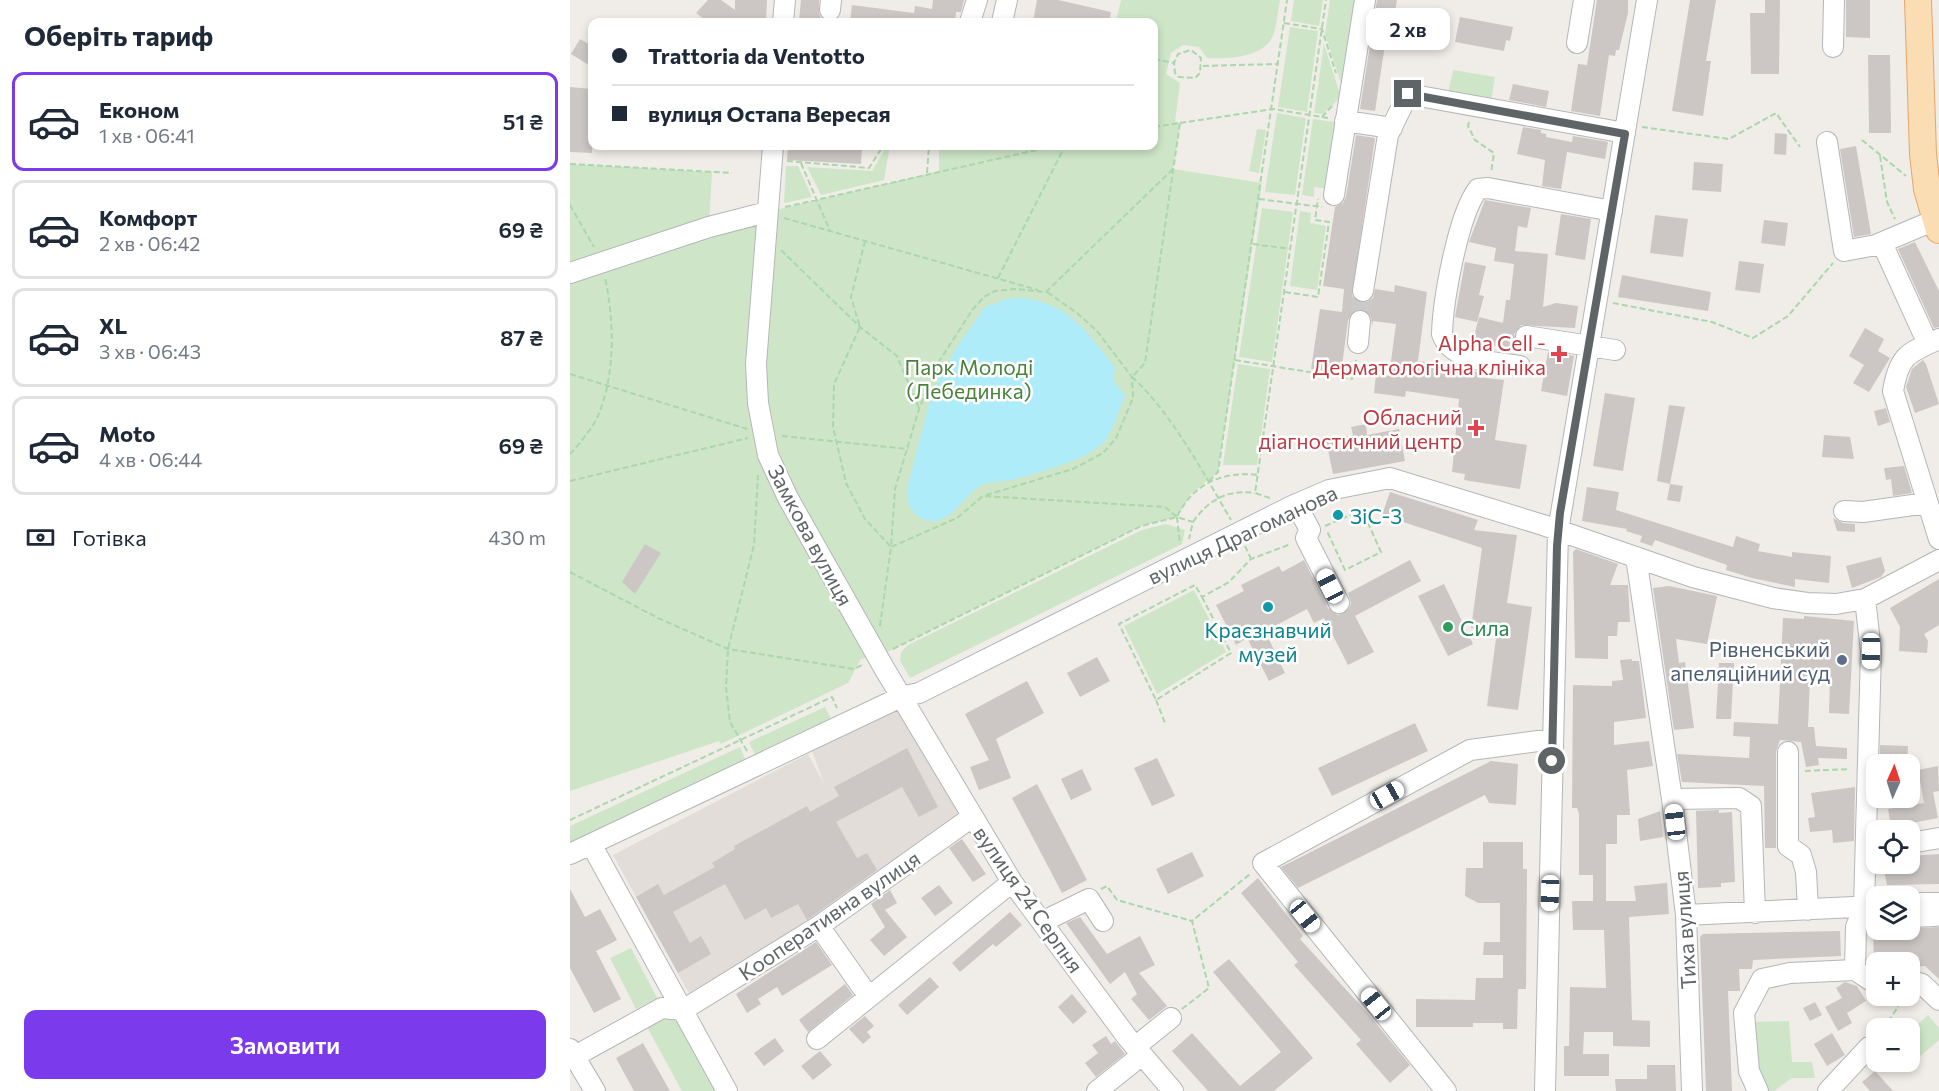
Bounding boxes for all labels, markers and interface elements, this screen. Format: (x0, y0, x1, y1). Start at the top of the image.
callout: 2 хв (1366, 7, 1450, 49)
text: 2 хв (1389, 17, 1427, 41)
text: Оберіть тариф (24, 19, 213, 52)
text: Trattoria da Ventotto (648, 42, 865, 69)
route end (1394, 80, 1421, 107)
icon: car (27, 95, 81, 149)
text: Економ (99, 96, 179, 123)
text: вулиця Остапа Вересая (648, 100, 891, 127)
text: 51 ₴ (503, 108, 543, 135)
text: 1 хв · 06:41 (99, 123, 195, 147)
icon: car (27, 203, 81, 257)
text: Комфорт (99, 204, 197, 231)
text: 69 ₴ (499, 216, 543, 243)
text: 2 хв · 06:42 (99, 231, 200, 255)
icon: car (27, 311, 81, 365)
text: XL (99, 312, 127, 339)
text: 87 ₴ (500, 324, 543, 351)
place label: Alpha Cell - Дерматологічна клініка (1313, 330, 1546, 379)
text: 3 хв · 06:43 (99, 339, 201, 363)
marker: Alpha Cell - Дерматологічна клініка (1550, 345, 1568, 363)
park label: Парк Молоді (Лебединка) (905, 354, 1033, 403)
place label: Обласний діагностичний центр (1259, 404, 1462, 453)
icon: car (27, 419, 81, 473)
marker: Обласний діагностичний центр (1467, 419, 1485, 437)
text: Moto (99, 420, 155, 447)
text: 69 ₴ (499, 432, 543, 459)
text: 4 хв · 06:44 (99, 447, 202, 471)
street label: Замкова вулиця (763, 460, 859, 610)
street label: вулиця Драгоманова (1143, 479, 1341, 589)
place label: ЗіС-3 (1350, 503, 1402, 528)
marker: ЗіС-3 (1331, 508, 1345, 522)
icon: cash (24, 521, 57, 554)
text: Готівка (72, 524, 147, 551)
text: 430 m (488, 525, 546, 549)
car (1314, 566, 1346, 606)
marker: Краєзнавчий музей (1261, 600, 1275, 614)
place label: Сила (1460, 615, 1509, 640)
place label: Краєзнавчий музей (1204, 617, 1332, 666)
marker: Сила (1441, 620, 1455, 634)
car (1862, 633, 1880, 669)
place label: Рівненський апеляційний суд (1670, 636, 1830, 685)
marker: Рівненський апеляційний суд (1835, 653, 1849, 667)
route start (1538, 747, 1565, 774)
north arrow (1866, 754, 1920, 808)
map controls (1866, 754, 1920, 1072)
car (1367, 778, 1407, 812)
car (1664, 803, 1686, 841)
button: locate (1866, 820, 1920, 874)
street label: вулиця 24 Серпня (969, 821, 1089, 977)
street label: Кооперативна вулиця (734, 845, 924, 985)
street label: Тиха вулиця (1667, 870, 1701, 990)
car (1540, 875, 1560, 911)
button: layers (1866, 886, 1920, 940)
car (1287, 896, 1323, 936)
button: + (1866, 952, 1920, 1006)
car (1358, 984, 1394, 1024)
button: Замовити (24, 1010, 546, 1079)
button: − (1866, 1018, 1920, 1072)

